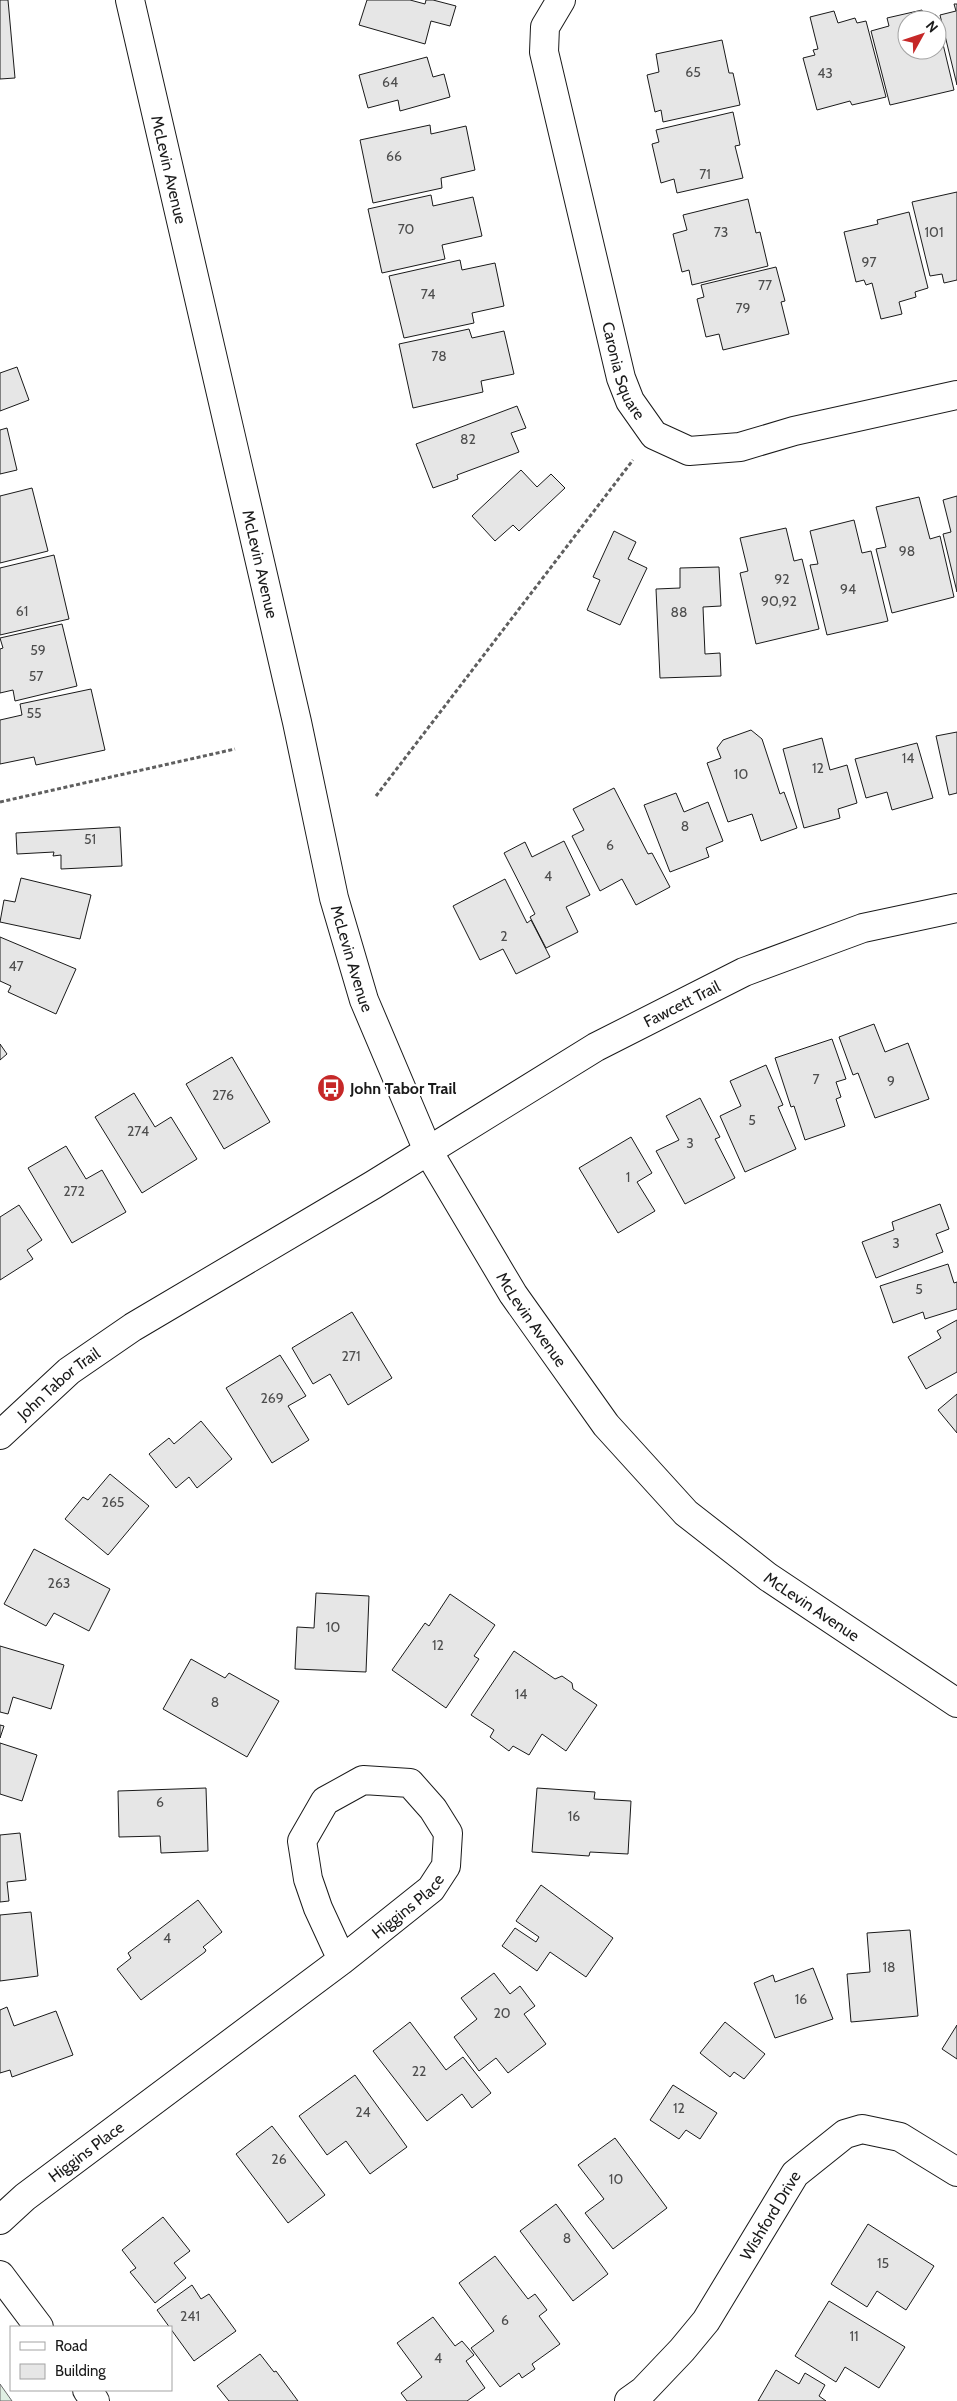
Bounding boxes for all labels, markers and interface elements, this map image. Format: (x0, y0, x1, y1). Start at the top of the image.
north arrow (897, 10, 947, 60)
text: N (922, 17, 942, 36)
house number: 65 (685, 63, 701, 81)
house number: 43 (817, 64, 833, 82)
house number: 64 (382, 73, 398, 91)
street label: McLevin Avenue (147, 114, 190, 226)
house number: 66 (386, 147, 402, 165)
house number: 71 (699, 165, 711, 183)
house number: 70 (398, 220, 415, 238)
house number: 73 (714, 223, 728, 241)
house number: 101 (925, 223, 943, 241)
house number: 97 (862, 253, 877, 271)
house number: 77 (758, 276, 772, 294)
house number: 74 (421, 285, 435, 303)
house number: 79 (736, 299, 751, 317)
street label: Caronia Square (598, 320, 649, 423)
house number: 78 (431, 347, 447, 365)
house number: 82 (460, 430, 476, 448)
street label: McLevin Avenue (238, 508, 282, 620)
house number: 98 (899, 542, 915, 560)
house number: 92 (774, 570, 790, 588)
house number: 94 (840, 580, 856, 598)
house number: 90,92 (761, 592, 797, 610)
house number: 61 (16, 602, 28, 620)
house number: 88 (671, 603, 687, 621)
house number: 59 (30, 641, 46, 659)
house number: 57 (29, 667, 43, 685)
house number: 55 (26, 704, 42, 722)
house number: 14 (902, 749, 914, 767)
house number: 12 (812, 759, 824, 777)
house number: 10 (734, 765, 748, 783)
house number: 8 (681, 817, 689, 835)
house number: 51 (84, 830, 96, 848)
house number: 6 (606, 836, 614, 854)
house number: 4 (544, 867, 552, 885)
street label: McLevin Avenue (327, 903, 377, 1015)
house number: 2 (500, 927, 508, 945)
house number: 47 (8, 957, 24, 975)
street label: Fawcett Trail (641, 977, 724, 1031)
house number: 7 (812, 1070, 820, 1088)
house number: 9 (887, 1072, 895, 1090)
bus stop icon: John Tabor Trail (316, 1073, 346, 1103)
place label: John Tabor Trail (349, 1079, 457, 1098)
house number: 276 (212, 1086, 234, 1104)
house number: 5 (748, 1111, 756, 1129)
house number: 274 (127, 1122, 149, 1140)
house number: 3 (686, 1134, 694, 1152)
house number: 1 (626, 1168, 630, 1186)
house number: 272 (63, 1182, 85, 1200)
house number: 3 (892, 1234, 900, 1252)
street label: McLevin Avenue (492, 1269, 571, 1370)
house number: 5 (915, 1280, 923, 1298)
street label: John Tabor Trail (13, 1344, 104, 1425)
house number: 271 (342, 1347, 360, 1365)
house number: 269 (260, 1389, 284, 1407)
house number: 265 (102, 1493, 124, 1511)
street label: McLevin Avenue (760, 1568, 863, 1645)
house number: 263 (48, 1574, 70, 1592)
house number: 10 (326, 1618, 340, 1636)
house number: 12 (432, 1636, 444, 1654)
house number: 14 (515, 1685, 527, 1703)
house number: 8 (211, 1693, 219, 1711)
house number: 6 (156, 1793, 164, 1811)
house number: 16 (568, 1807, 580, 1825)
street label: Higgins Place (368, 1871, 448, 1943)
house number: 4 (163, 1929, 171, 1947)
house number: 18 (882, 1958, 896, 1976)
house number: 16 (795, 1990, 807, 2008)
house number: 20 (493, 2004, 511, 2022)
house number: 22 (412, 2062, 426, 2080)
house number: 12 (673, 2099, 685, 2117)
house number: 24 (355, 2103, 371, 2121)
street label: Higgins Place (45, 2118, 128, 2186)
house number: 26 (271, 2150, 287, 2168)
street label: Wishford Drive (736, 2167, 805, 2264)
house number: 10 (609, 2170, 623, 2188)
house number: 8 (563, 2229, 571, 2247)
house number: 15 (877, 2254, 889, 2272)
house number: 241 (180, 2307, 200, 2325)
house number: 6 (501, 2311, 509, 2329)
legend (10, 2326, 172, 2391)
house number: 11 (849, 2327, 859, 2345)
text: Road (55, 2337, 88, 2355)
house number: 4 (434, 2349, 442, 2367)
text: Building (55, 2362, 106, 2380)

